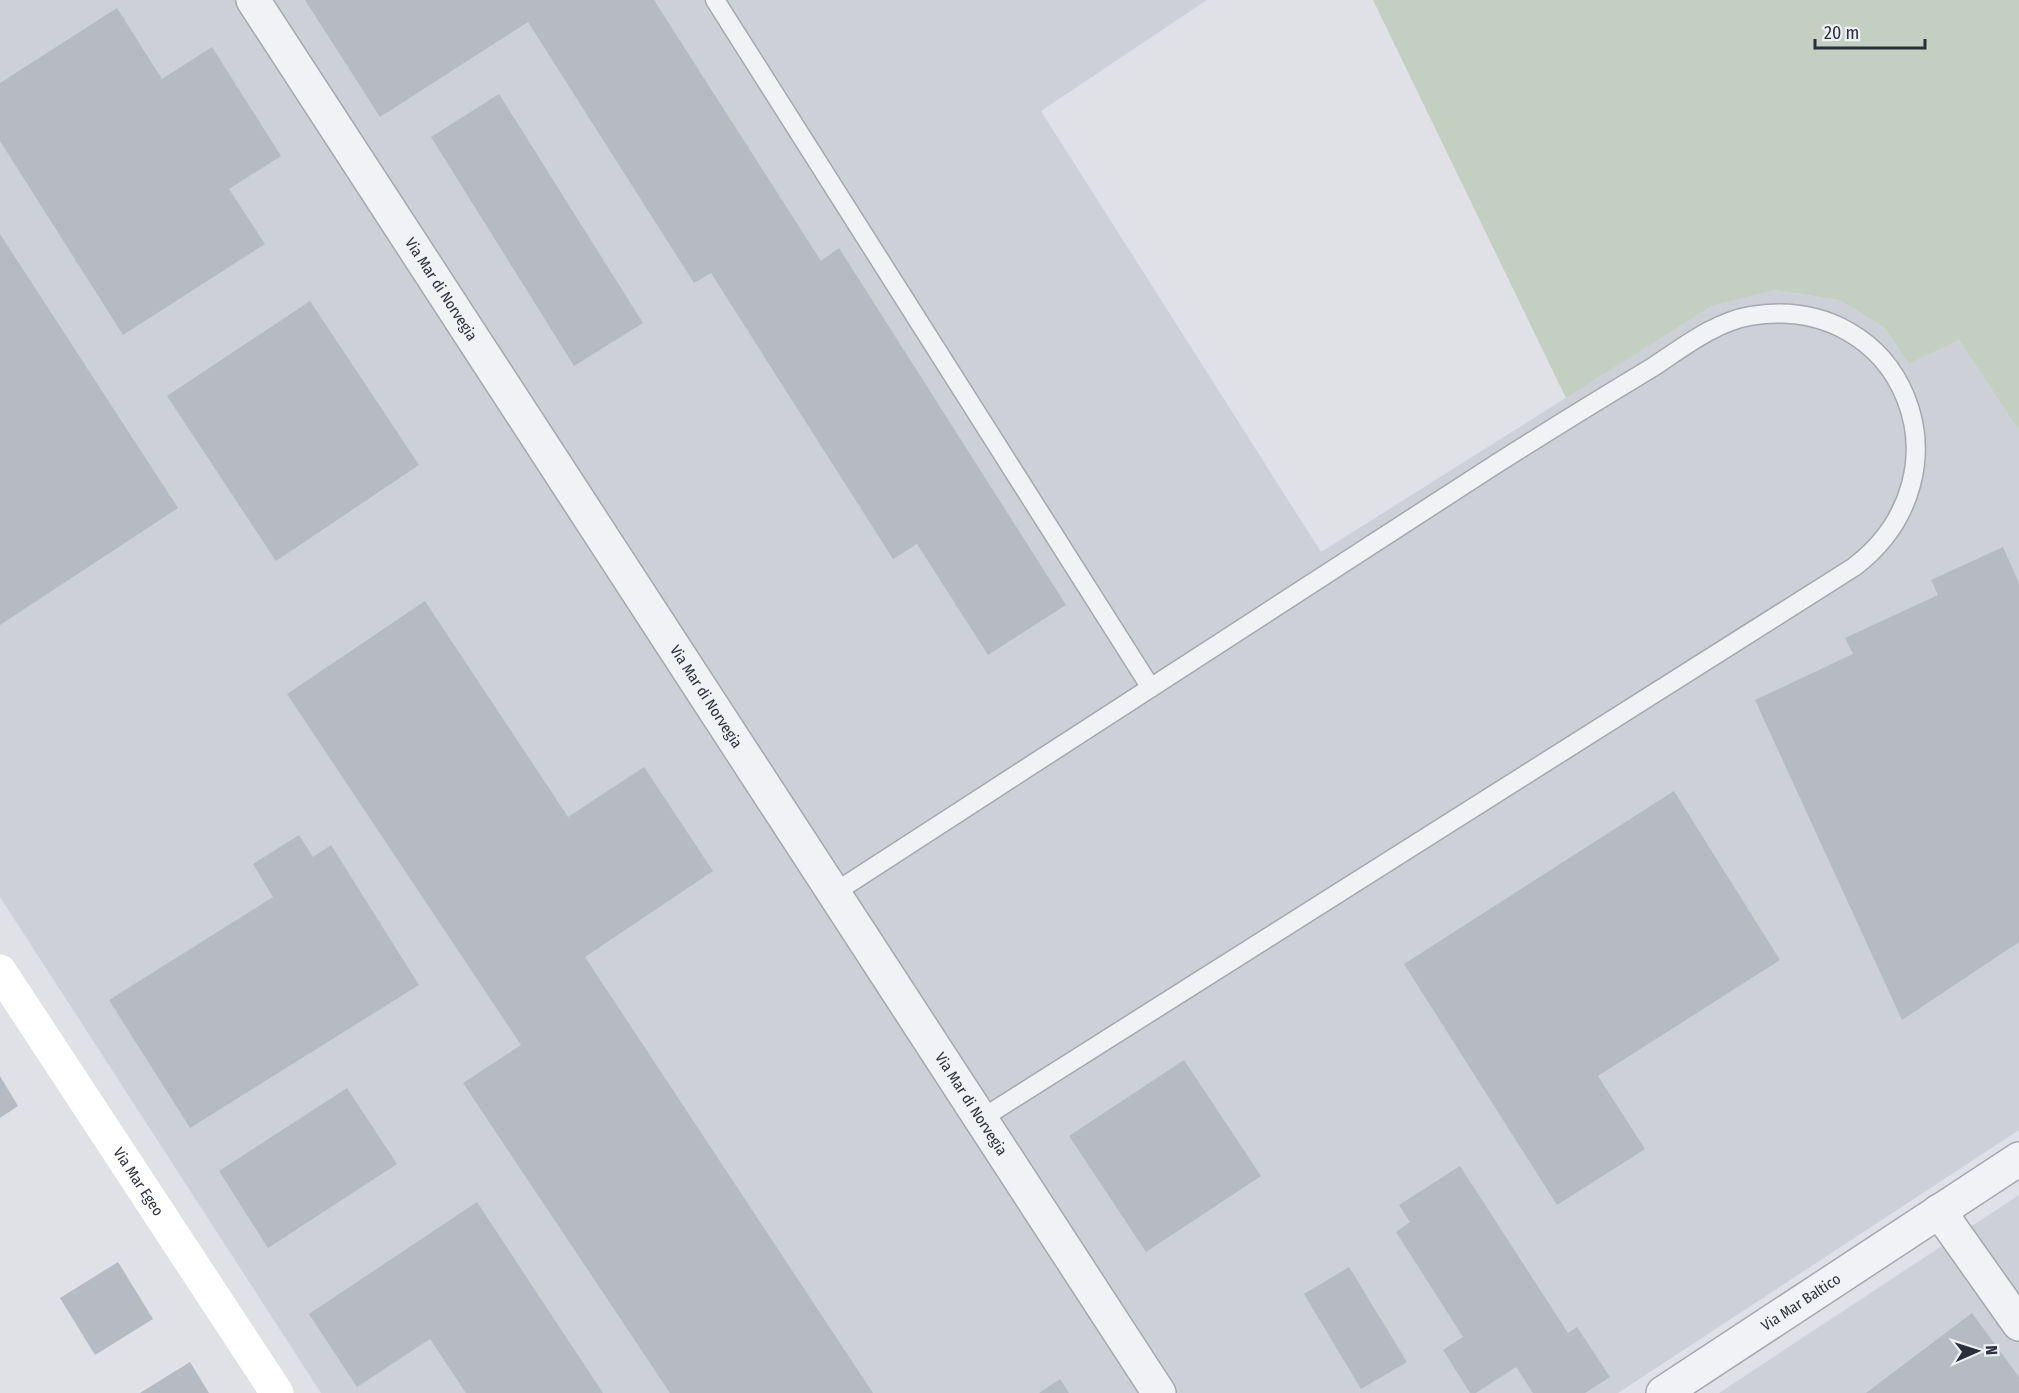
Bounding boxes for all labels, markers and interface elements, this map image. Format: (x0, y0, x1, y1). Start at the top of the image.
scale bar (1815, 12, 1924, 50)
text: 20 m (1824, 22, 1859, 44)
street label: Via Mar di Norvegia (401, 234, 481, 344)
street label: Via Mar di Norvegia (666, 642, 746, 751)
street label: Via Mar di Norvegia (931, 1049, 1011, 1159)
street label: Via Mar Egeo (109, 1144, 167, 1219)
street label: Via Mar Baltico (1758, 1270, 1844, 1335)
north arrow (1947, 1321, 2007, 1381)
text: N (1982, 1345, 2001, 1356)

